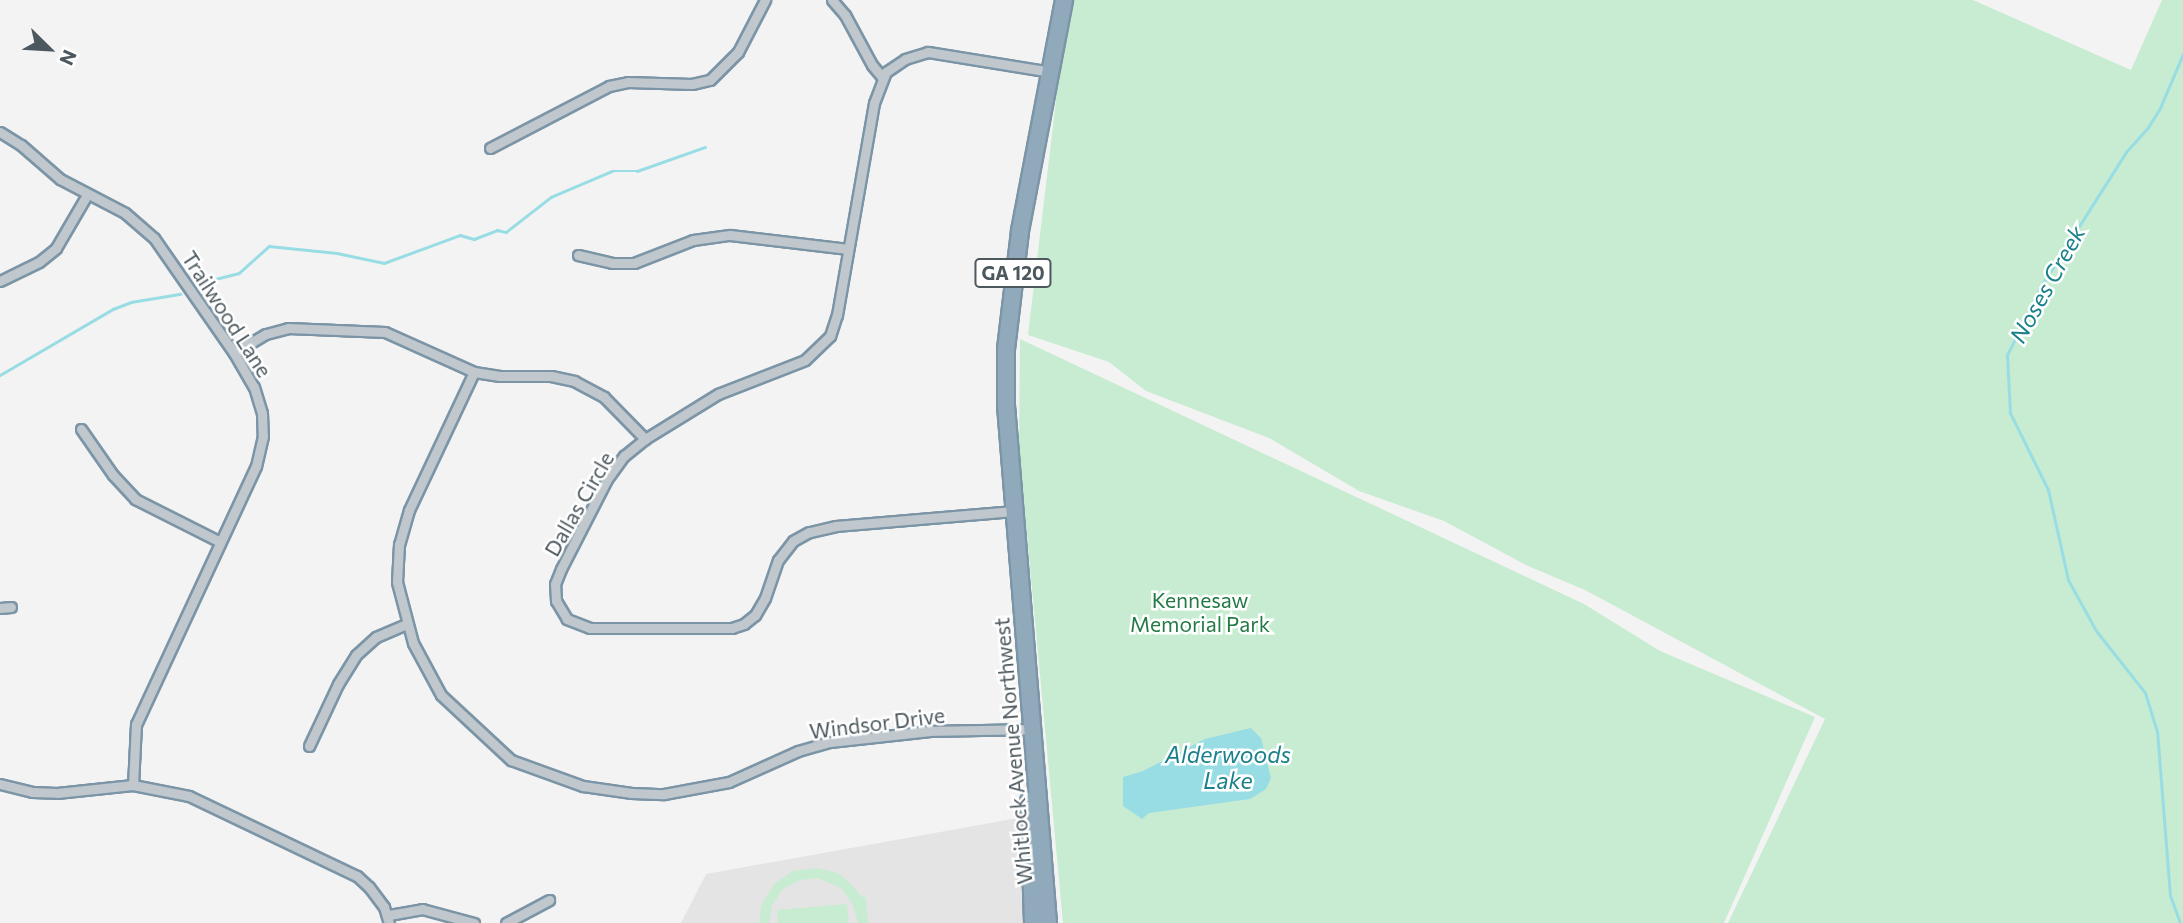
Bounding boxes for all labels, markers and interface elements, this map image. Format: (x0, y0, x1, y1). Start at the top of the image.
north arrow (14, 14, 84, 84)
text: N (55, 47, 82, 69)
water label: Noses Creek (2004, 221, 2090, 347)
street label: Trailwood Lane (177, 246, 277, 382)
road number: GA 120 (973, 258, 1053, 288)
street label: Dallas Circle (539, 447, 619, 561)
park label: Kennesaw Memorial Park (1130, 587, 1270, 637)
street label: Whitlock Avenue Northwest (989, 616, 1037, 886)
street label: Windsor Drive (808, 702, 946, 744)
water label: Alderwoods Lake (1165, 740, 1291, 794)

